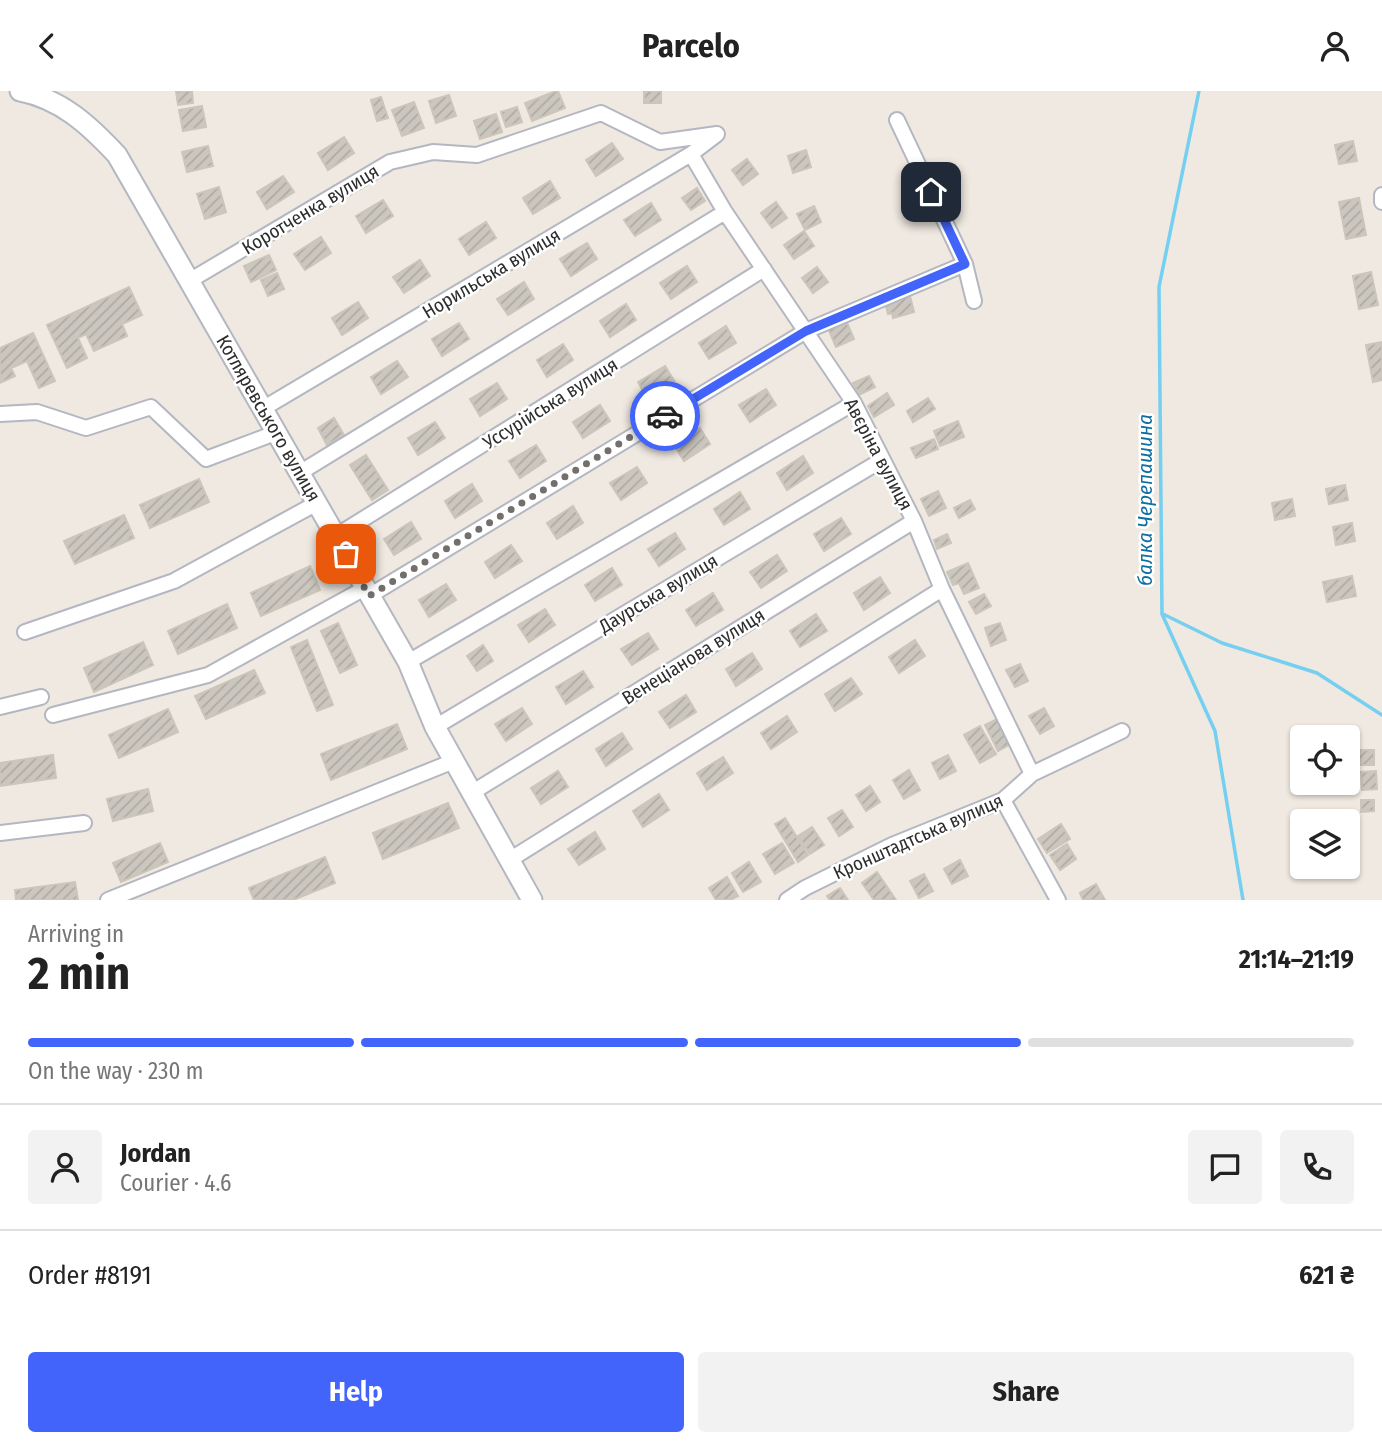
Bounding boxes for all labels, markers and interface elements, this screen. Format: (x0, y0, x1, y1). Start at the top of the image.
icon: back (28, 27, 66, 65)
text: Parcelo (642, 27, 740, 65)
icon: person (1316, 27, 1354, 65)
street label: Коротченка вулиця (238, 160, 383, 259)
pin (901, 162, 961, 222)
icon: home (912, 173, 950, 211)
street label: Норильська вулиця (418, 223, 564, 324)
street label: Котляревського вулиця (211, 331, 326, 506)
street label: Уссурійська вулиця (478, 353, 622, 455)
courier (630, 381, 700, 451)
street label: Авєріна вулиця (839, 394, 918, 514)
icon: car (646, 397, 684, 435)
water label: балка Черепашина (1132, 414, 1158, 586)
pin (316, 524, 376, 584)
icon: bag (327, 535, 365, 573)
street label: Даурська вулиця (594, 549, 722, 638)
street label: Венеціанова вулиця (618, 603, 769, 710)
map controls (1290, 725, 1360, 879)
button: locate (1290, 725, 1360, 795)
street label: Кронштадтська вулиця (830, 789, 1007, 884)
button: layers (1290, 809, 1360, 879)
text: Arriving in (28, 920, 124, 948)
text: 21:14–21:19 (1239, 944, 1354, 975)
text: 2 min (28, 946, 130, 1001)
text: On the way · 230 m (28, 1057, 204, 1085)
button: person (28, 1130, 102, 1204)
button: chat (1188, 1130, 1262, 1204)
button: phone (1280, 1130, 1354, 1204)
text: Jordan (120, 1138, 191, 1169)
text: Courier · 4.6 (120, 1169, 231, 1197)
text: Order #8191 (28, 1260, 152, 1291)
text: 621 ₴ (1299, 1260, 1354, 1291)
button: Help (28, 1352, 684, 1432)
button: Share (698, 1352, 1354, 1432)

